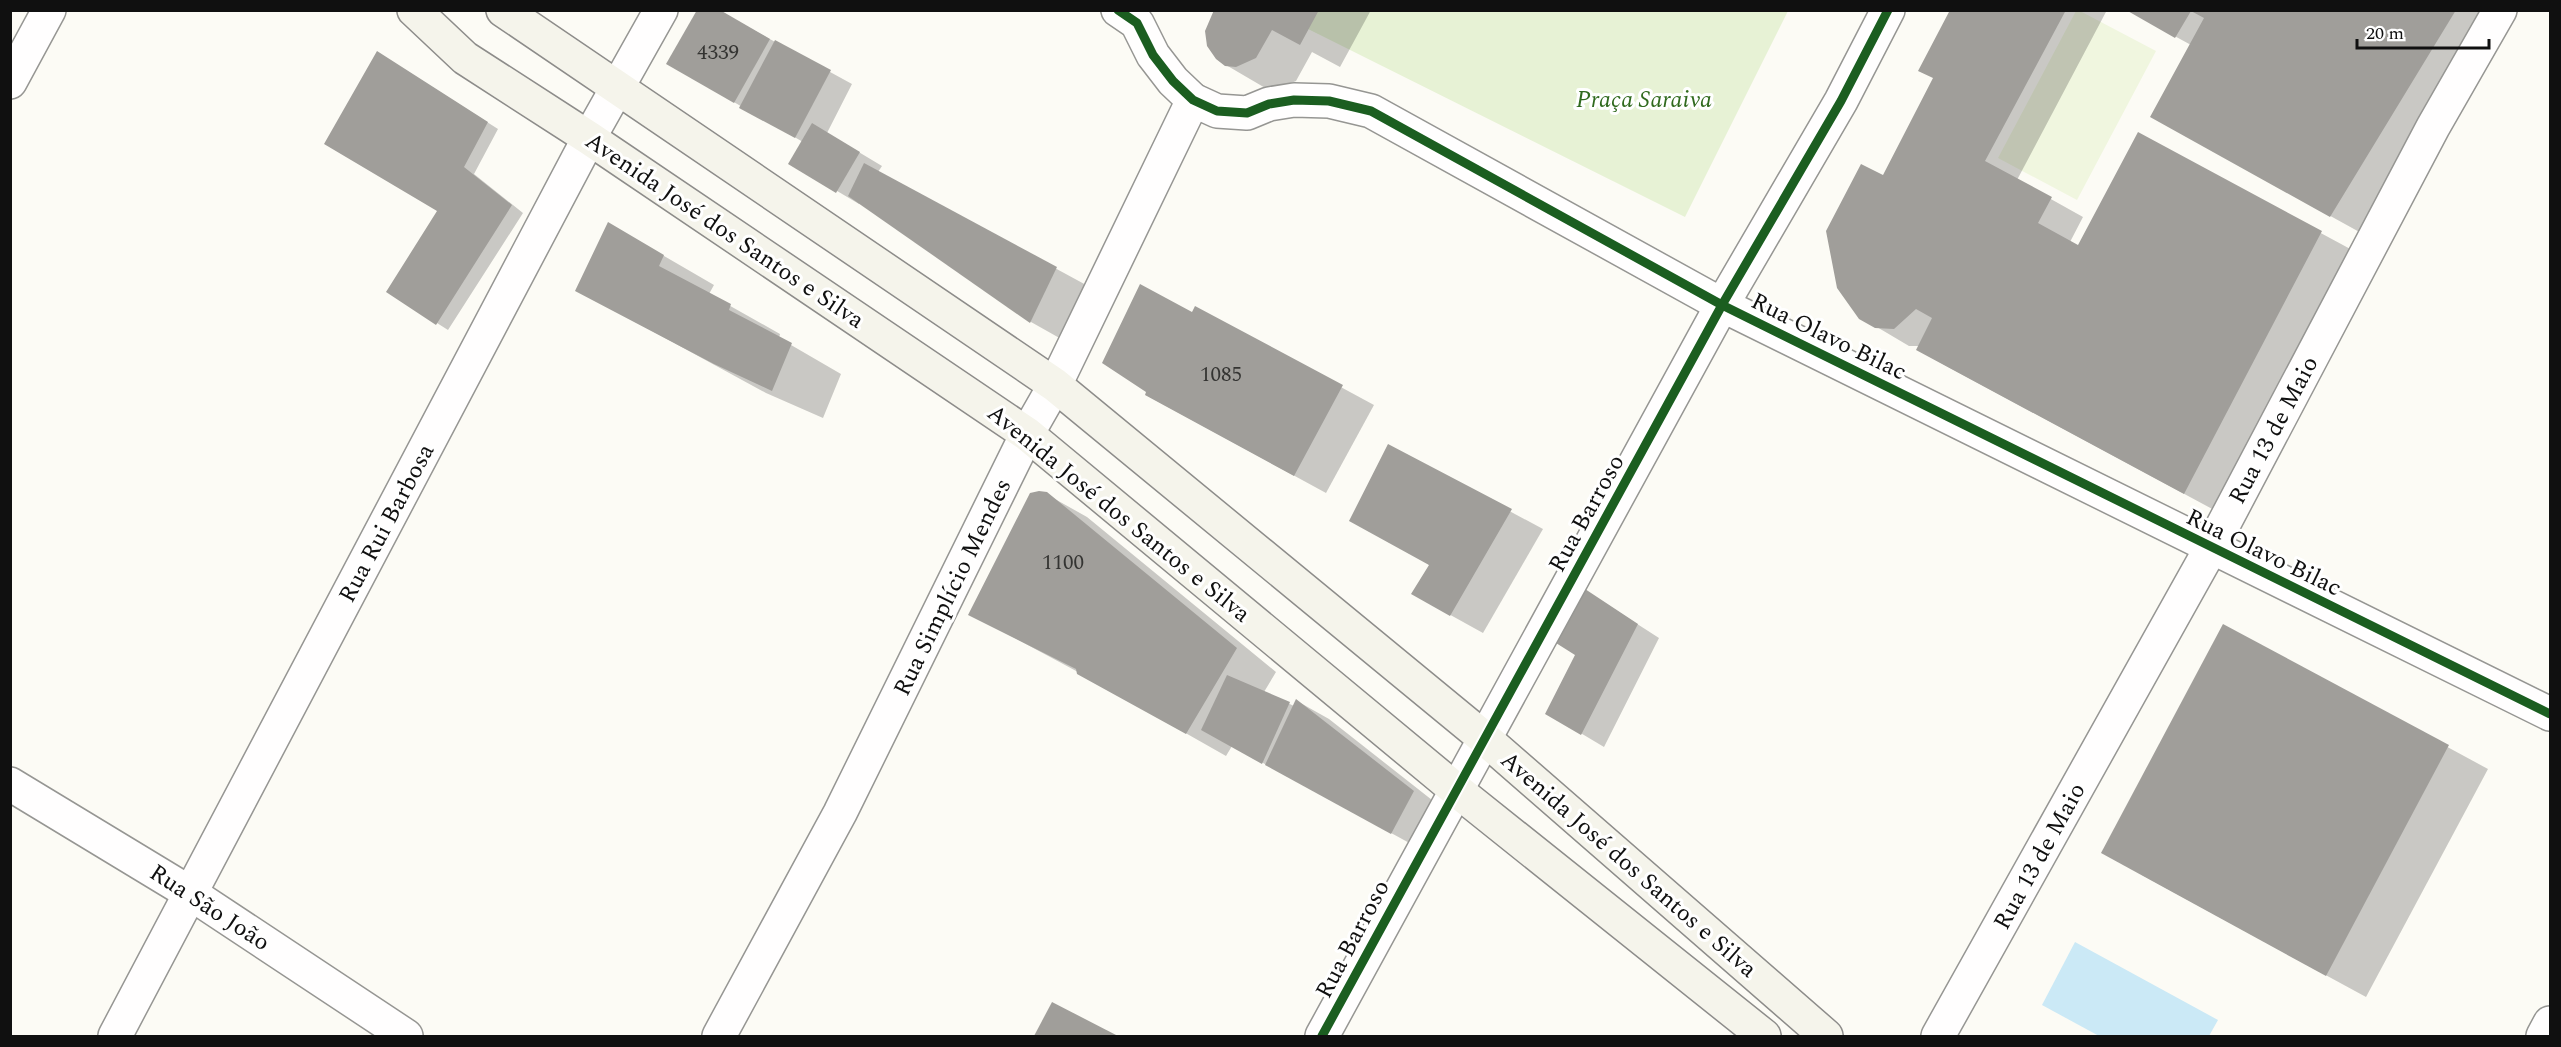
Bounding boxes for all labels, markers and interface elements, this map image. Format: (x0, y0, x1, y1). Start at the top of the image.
scale bar (2357, 12, 2489, 50)
text: 20 m (2366, 20, 2404, 47)
house number: 4339 (697, 37, 739, 69)
park label: Praça Saraiva (1576, 82, 1712, 118)
street label: Avenida José dos Santos e Silva (577, 124, 872, 338)
street label: Rua Olavo Bilac (1745, 284, 1913, 390)
street label: Rua 13 de Maio (2220, 350, 2328, 511)
house number: 1085 (1200, 359, 1242, 391)
street label: Avenida José dos Santos e Silva (979, 396, 1258, 632)
street label: Rua Rui Barbosa (330, 437, 444, 609)
street label: Rua Barroso (1540, 448, 1634, 579)
street label: Rua Simplício Mendes (885, 473, 1021, 702)
street label: Rua Olavo Bilac (2180, 500, 2348, 606)
house number: 1100 (1042, 547, 1084, 579)
street label: Avenida José dos Santos e Silva (1492, 743, 1765, 987)
street label: Rua 13 de Maio (1985, 776, 2095, 937)
street label: Rua São João (142, 855, 277, 960)
street label: Rua Barroso (1306, 874, 1399, 1005)

